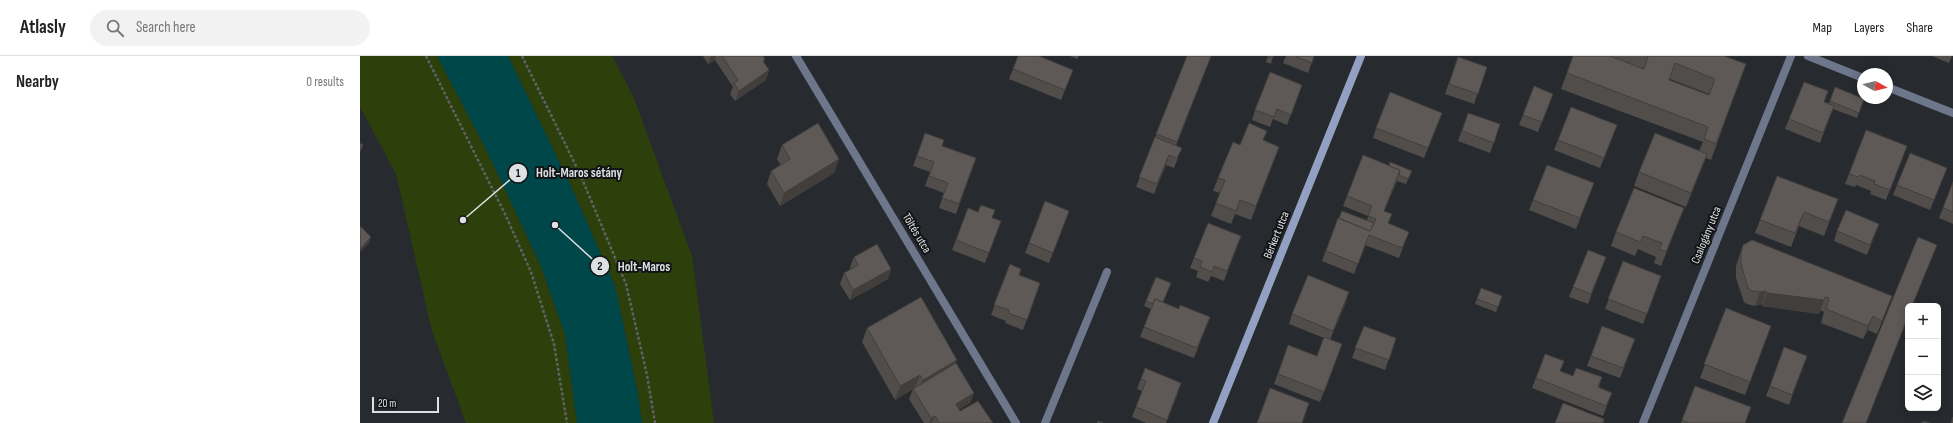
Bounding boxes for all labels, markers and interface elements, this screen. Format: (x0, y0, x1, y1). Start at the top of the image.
search box (90, 10, 370, 46)
text: Atlasly (20, 16, 66, 39)
icon: search (104, 17, 126, 39)
text: Search here (136, 18, 196, 37)
text: Map (1812, 19, 1832, 36)
text: Layers (1854, 19, 1884, 36)
text: Share (1906, 19, 1933, 36)
north arrow (1857, 68, 1893, 104)
text: Nearby (16, 72, 59, 92)
text: 0 results (306, 74, 344, 90)
callout: Holt-Maros sétány (508, 160, 629, 185)
text: Holt-Maros sétány (536, 165, 623, 181)
text: 1 (516, 166, 521, 181)
street label: Csalogány utca (1688, 204, 1725, 266)
street label: Bérkert utca (1260, 209, 1293, 261)
street label: Töltés utca (899, 211, 934, 256)
callout: Holt-Maros (590, 254, 679, 279)
text: 2 (597, 259, 603, 274)
text: Holt-Maros (618, 259, 670, 275)
map controls (1905, 303, 1941, 411)
button: + (1905, 303, 1941, 339)
button: − (1905, 339, 1941, 375)
button: layers (1905, 375, 1941, 411)
scale bar (372, 395, 439, 414)
text: 20 m (378, 397, 396, 410)

